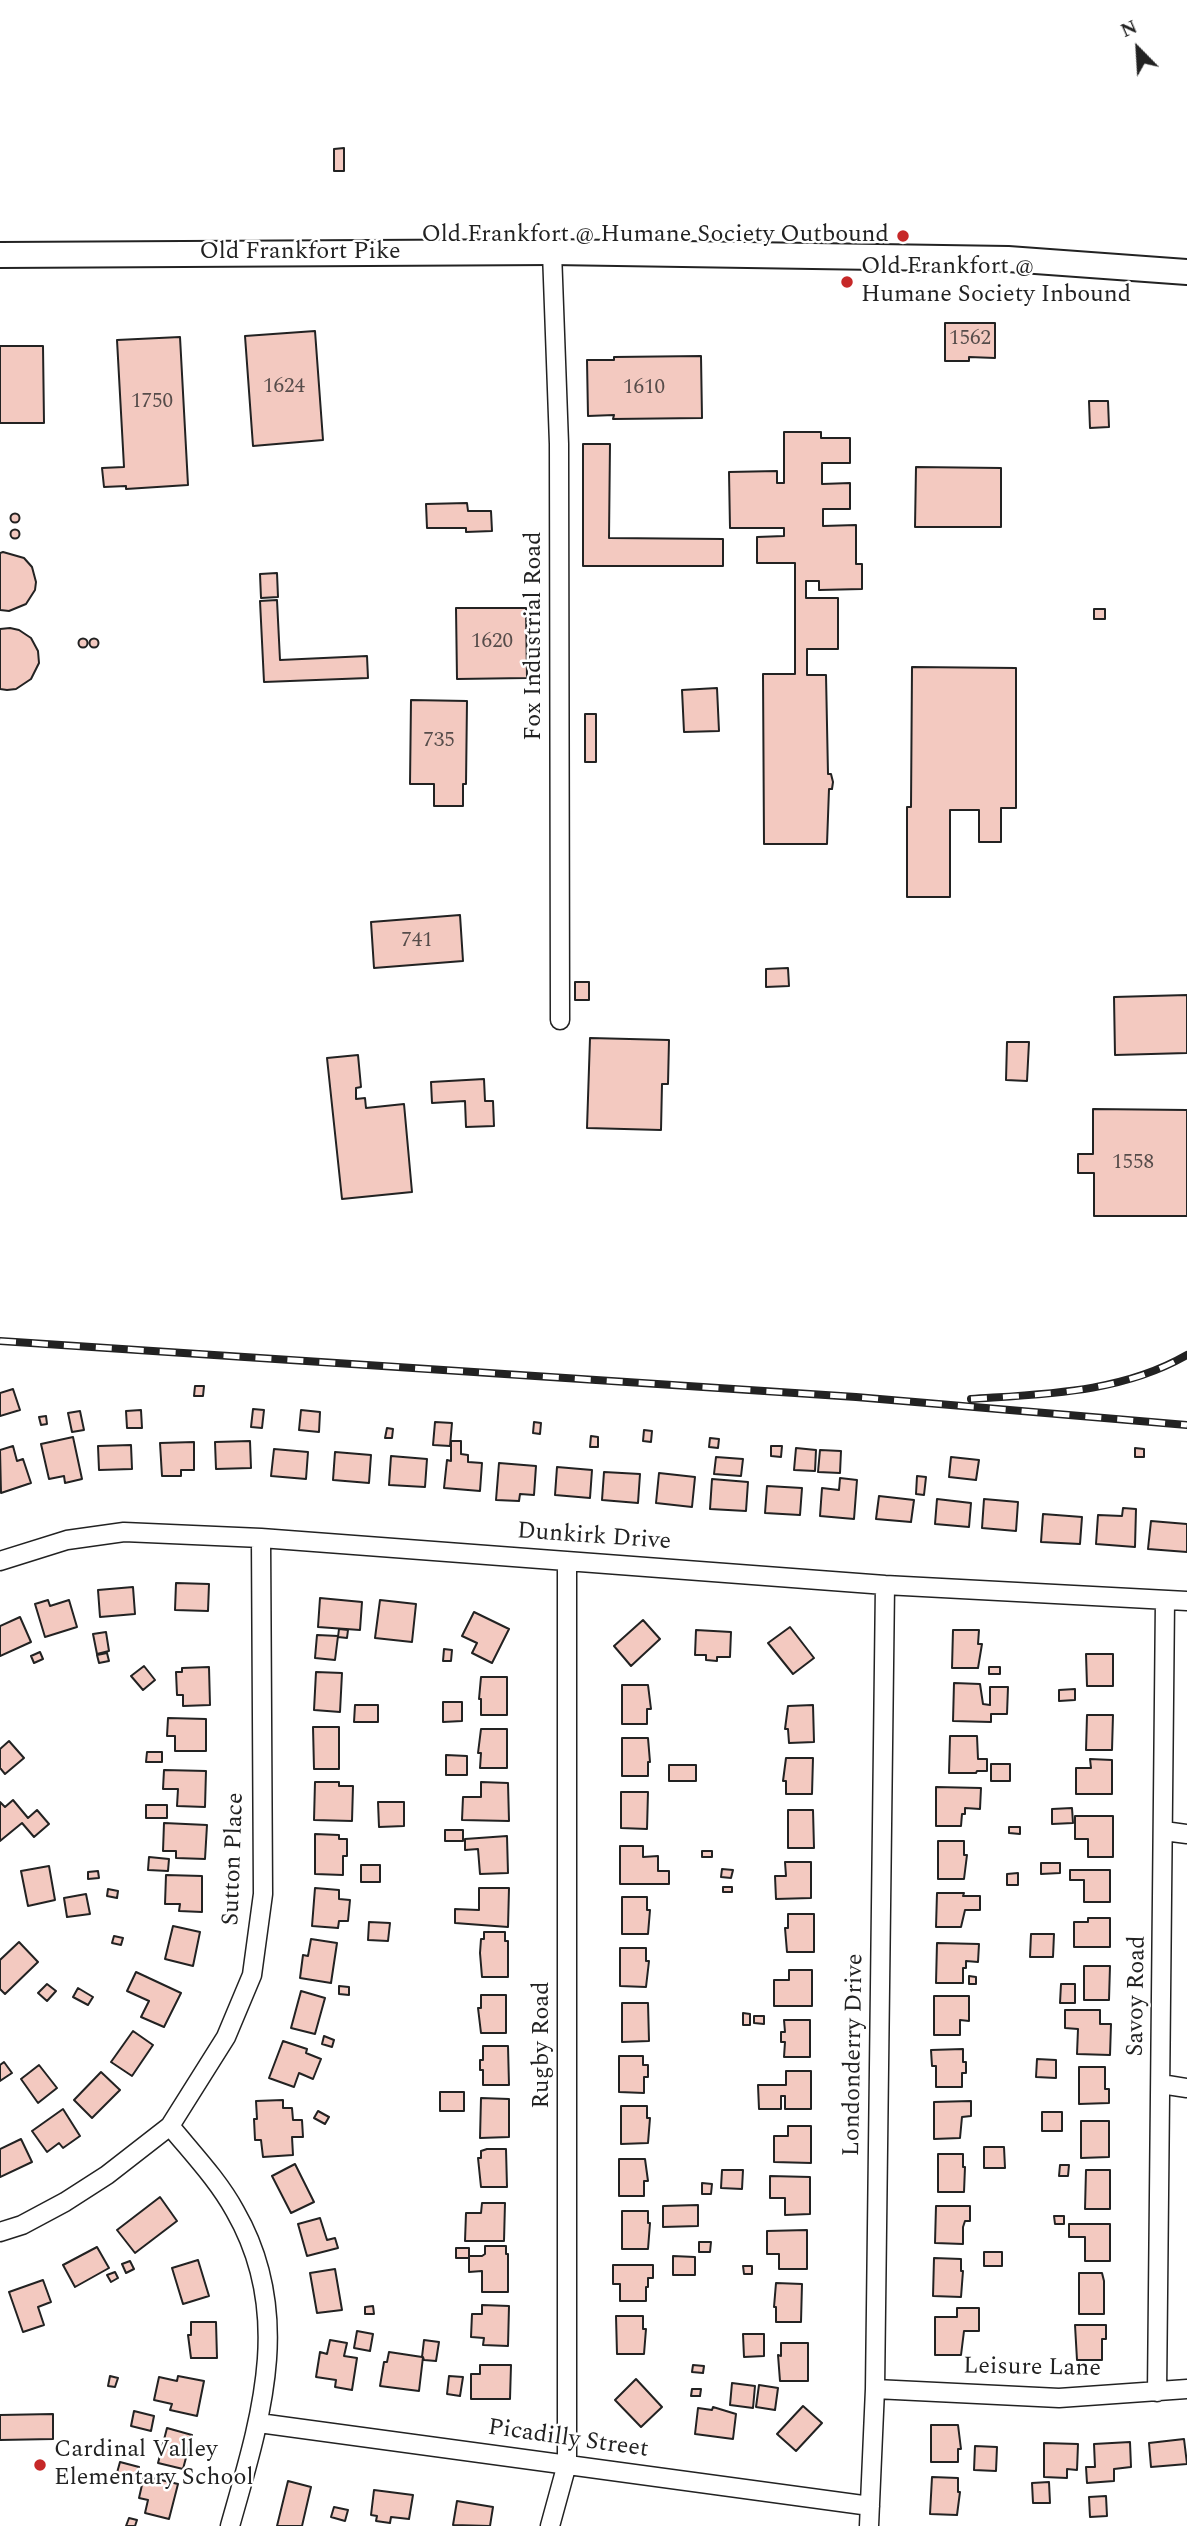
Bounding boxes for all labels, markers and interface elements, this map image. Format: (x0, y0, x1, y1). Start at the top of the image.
text: N (1116, 13, 1142, 46)
north arrow (1103, 14, 1173, 84)
place label: Old Frankfort @ Humane Society Outbound (421, 222, 889, 250)
marker: Old Frankfort @ Humane Society Outbound (895, 228, 911, 244)
street label: Old Frankfort Pike (199, 239, 401, 267)
place label: Old Frankfort @ Humane Society Inbound (861, 254, 1131, 310)
marker: Old Frankfort @ Humane Society Inbound (839, 274, 855, 290)
house number: 1562 (949, 327, 991, 353)
house number: 1624 (263, 375, 305, 401)
house number: 1610 (623, 376, 665, 402)
house number: 1750 (131, 390, 173, 416)
street label: Fox Industrial Road (521, 531, 549, 741)
house number: 1620 (471, 630, 513, 656)
house number: 735 (423, 729, 455, 755)
house number: 741 (401, 929, 433, 955)
house number: 1558 (1112, 1151, 1154, 1177)
street label: Dunkirk Drive (516, 1518, 672, 1558)
street label: Sutton Place (218, 1792, 252, 1926)
street label: Savoy Road (1123, 1935, 1153, 2057)
street label: Londonderry Drive (839, 1953, 871, 2157)
street label: Rugby Road (529, 1981, 557, 2109)
street label: Leisure Lane (963, 2353, 1101, 2385)
street label: Picadilly Street (486, 2414, 650, 2466)
place label: Cardinal Valley Elementary School (54, 2437, 254, 2493)
marker: Cardinal Valley Elementary School (32, 2457, 48, 2473)

